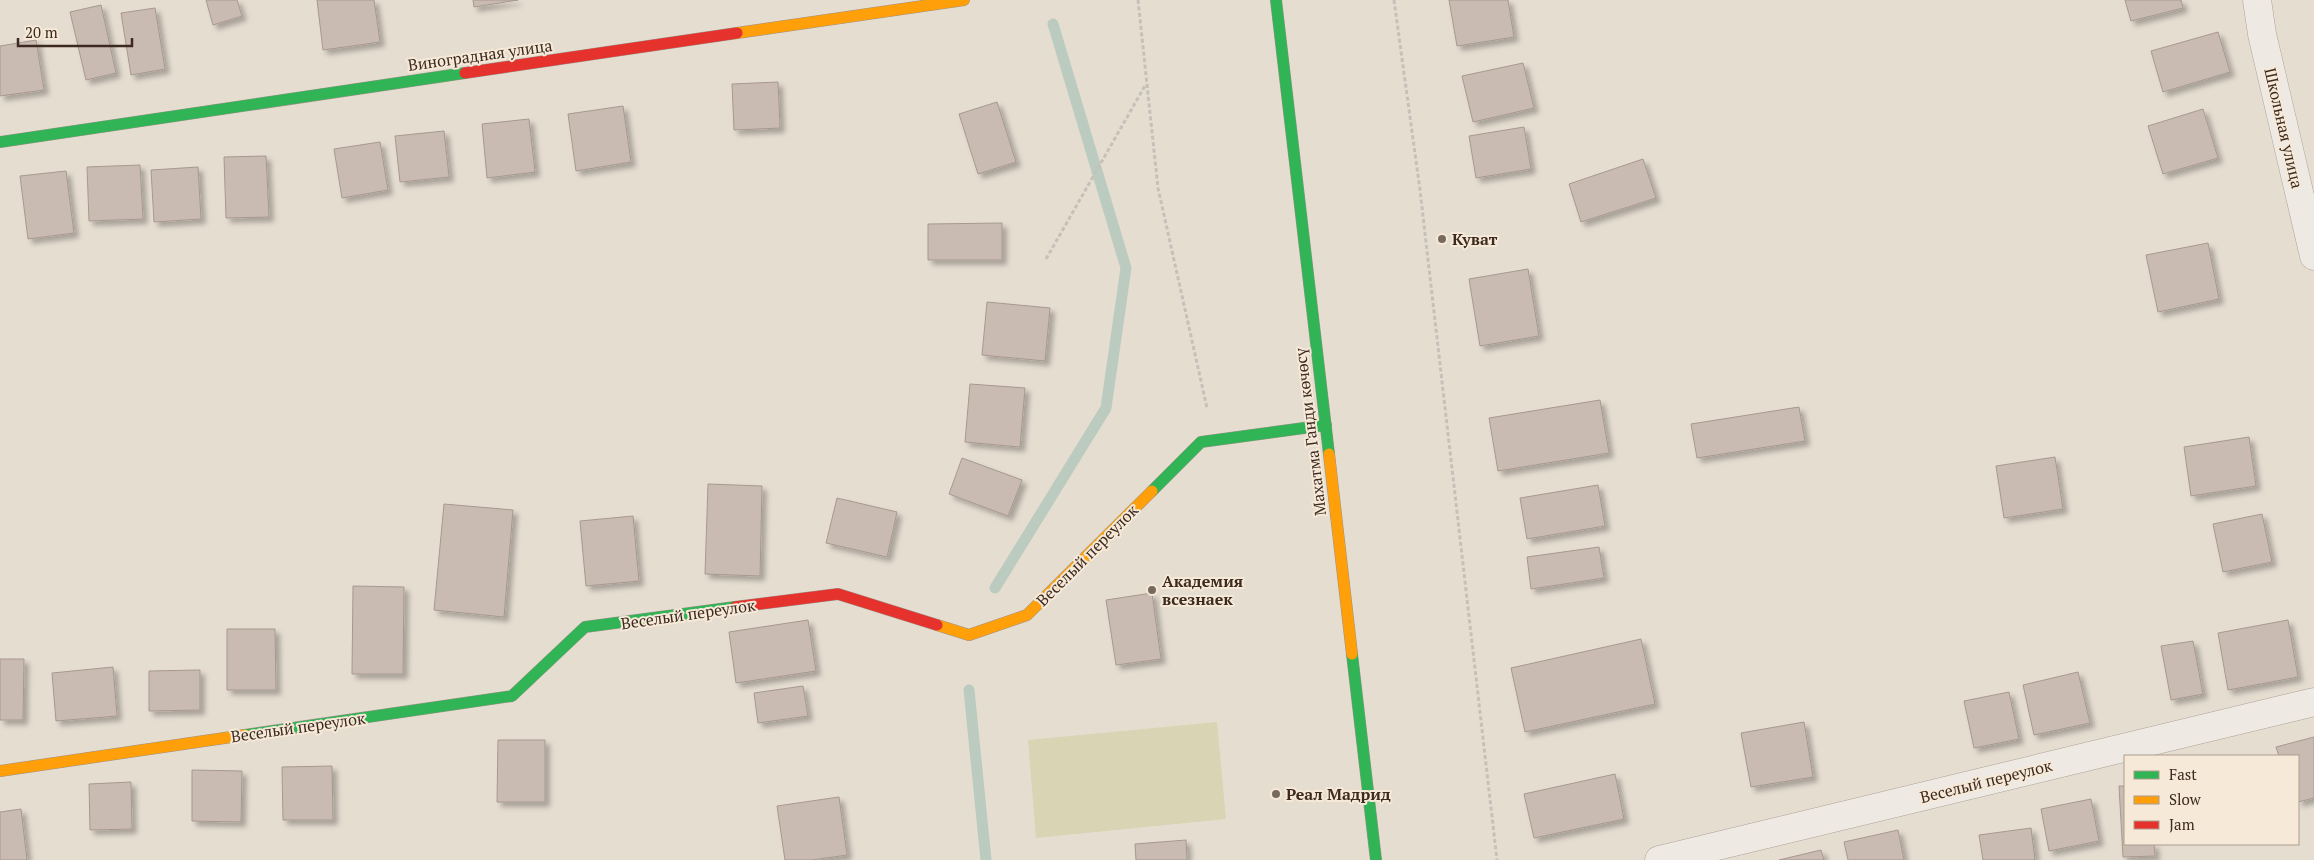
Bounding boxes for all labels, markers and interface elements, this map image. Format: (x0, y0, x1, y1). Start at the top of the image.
scale bar (18, 15, 131, 47)
text: 20 m (25, 22, 58, 42)
street label: Виноградная улица (406, 34, 554, 76)
street label: Школьная улица (2259, 66, 2309, 190)
place label: Куват (1452, 228, 1498, 250)
marker: Куват (1436, 233, 1448, 245)
street label: Махатма Ганди көчөсү (1289, 346, 1331, 517)
street label: Веселый переулок (1031, 499, 1143, 611)
place label: Академия всезнаек (1162, 570, 1243, 610)
marker: Академия всезнаек (1146, 584, 1158, 596)
street label: Веселый переулок (619, 594, 757, 634)
street label: Веселый переулок (229, 707, 367, 747)
street label: Веселый переулок (1918, 754, 2055, 808)
legend (2124, 755, 2299, 845)
text: Fast (2169, 764, 2197, 784)
place label: Реал Мадрид (1286, 783, 1391, 805)
marker: Реал Мадрид (1270, 788, 1282, 800)
text: Slow (2169, 789, 2202, 809)
text: Jam (2169, 814, 2195, 834)

